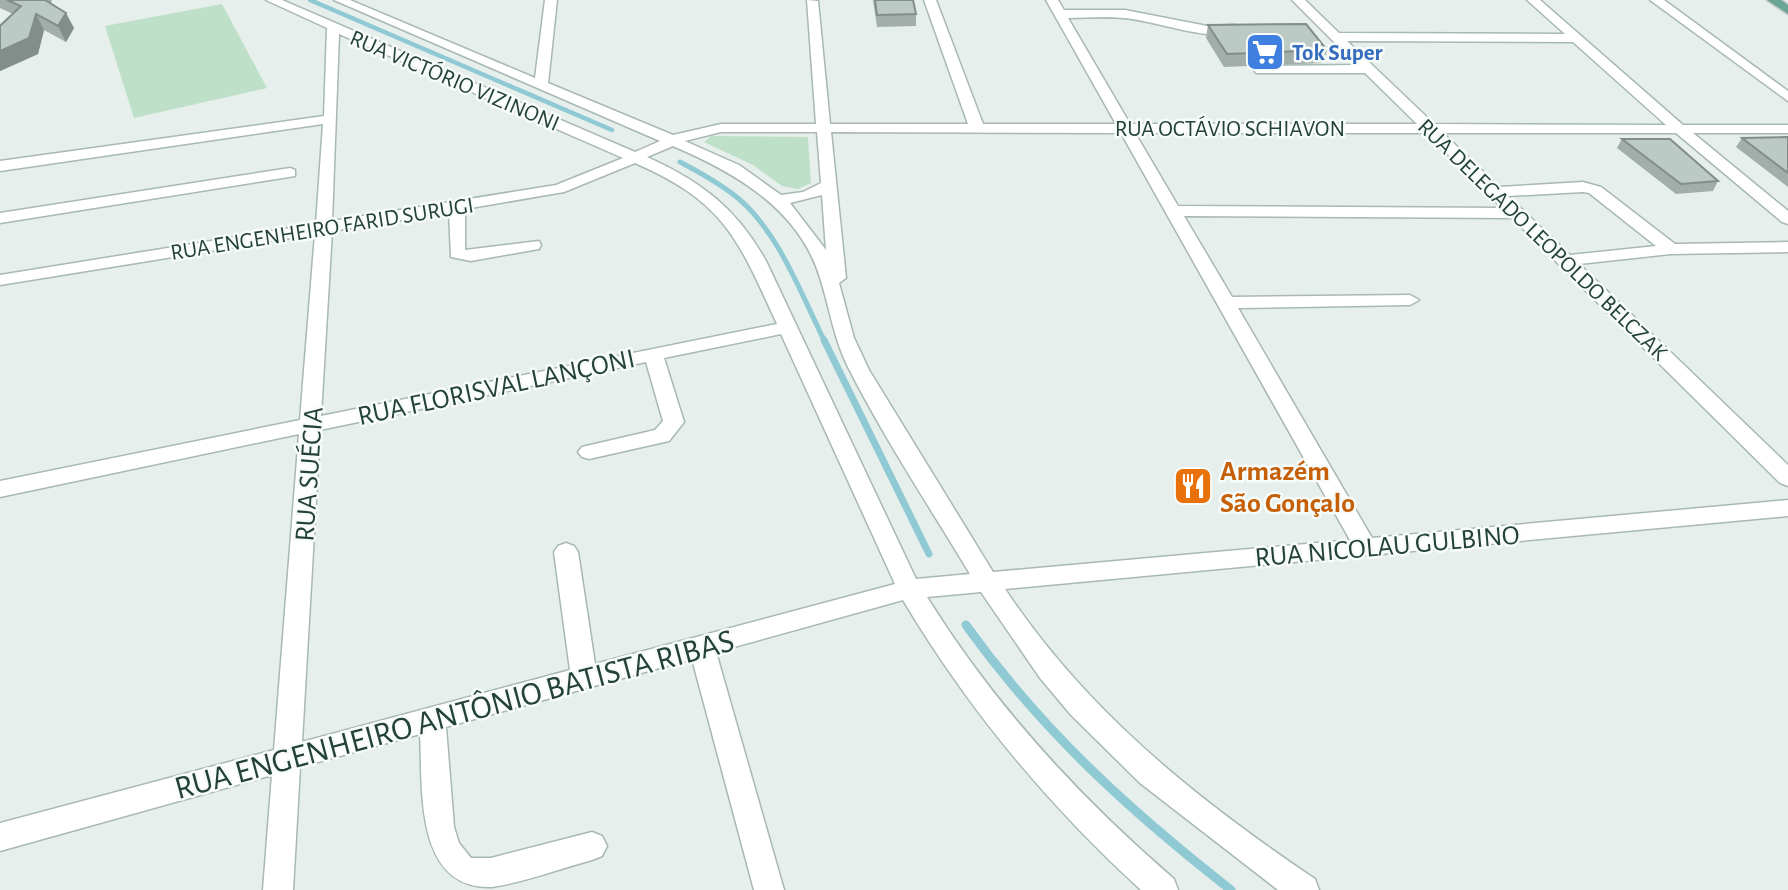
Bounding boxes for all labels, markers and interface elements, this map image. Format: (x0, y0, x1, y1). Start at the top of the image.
street label: RUA VICTÓRIO VIZINONI (346, 24, 564, 136)
supermarket icon: Tok Super (1244, 31, 1286, 73)
place label: Tok Super (1292, 42, 1383, 65)
street label: RUA OCTÁVIO SCHIAVON (1115, 115, 1345, 141)
street label: RUA DELEGADO LEOPOLDO BELCZAK (1413, 115, 1671, 366)
street label: RUA ENGENHEIRO FARID SURUGI (169, 194, 475, 265)
street label: RUA FLORISVAL LANÇONI (355, 345, 638, 431)
street label: RUA SUÉCIA (288, 406, 329, 542)
place label: Armazém São Gonçalo (1220, 458, 1355, 518)
restaurant icon: Armazém São Gonçalo (1172, 465, 1214, 507)
street label: RUA NICOLAU GULBINO (1254, 521, 1521, 573)
street label: RUA ENGENHEIRO ANTÔNIO BATISTA RIBAS (170, 621, 738, 806)

